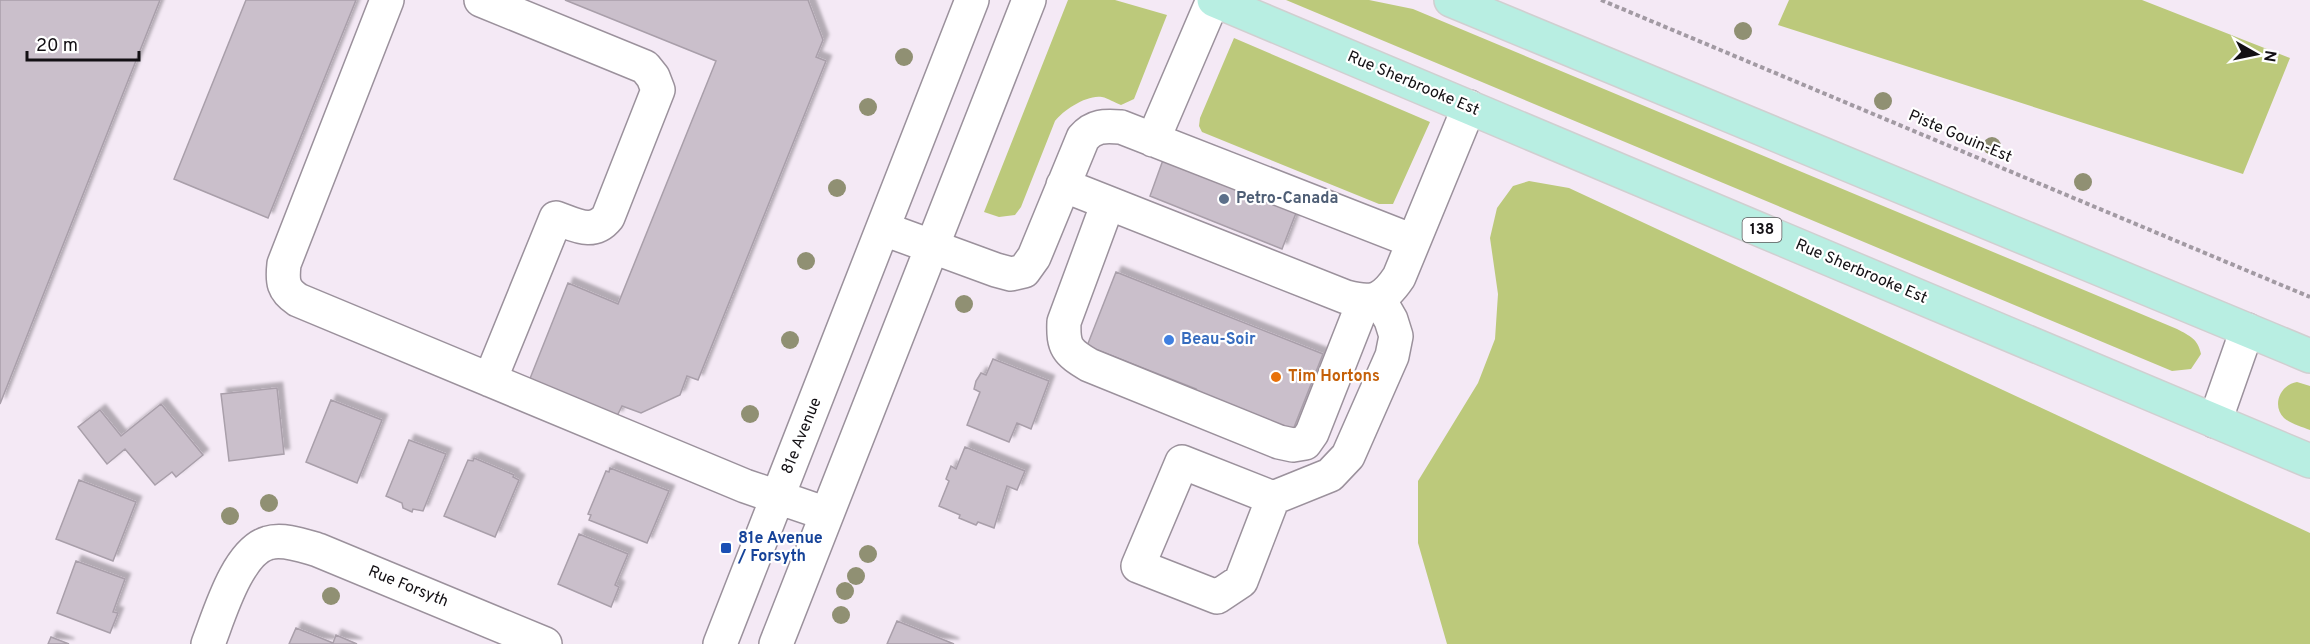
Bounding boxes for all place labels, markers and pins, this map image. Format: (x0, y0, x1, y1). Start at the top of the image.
place label: Petro-Canada (1236, 189, 1338, 209)
marker: Petro-Canada (1217, 192, 1231, 206)
place label: Beau-Soir (1181, 330, 1256, 350)
marker: Beau-Soir (1162, 333, 1176, 347)
place label: Tim Hortons (1288, 367, 1380, 387)
marker: Tim Hortons (1269, 370, 1283, 384)
place label: 81e Avenue / Forsyth (737, 529, 823, 567)
marker: 81e Avenue / Forsyth (719, 541, 733, 555)

